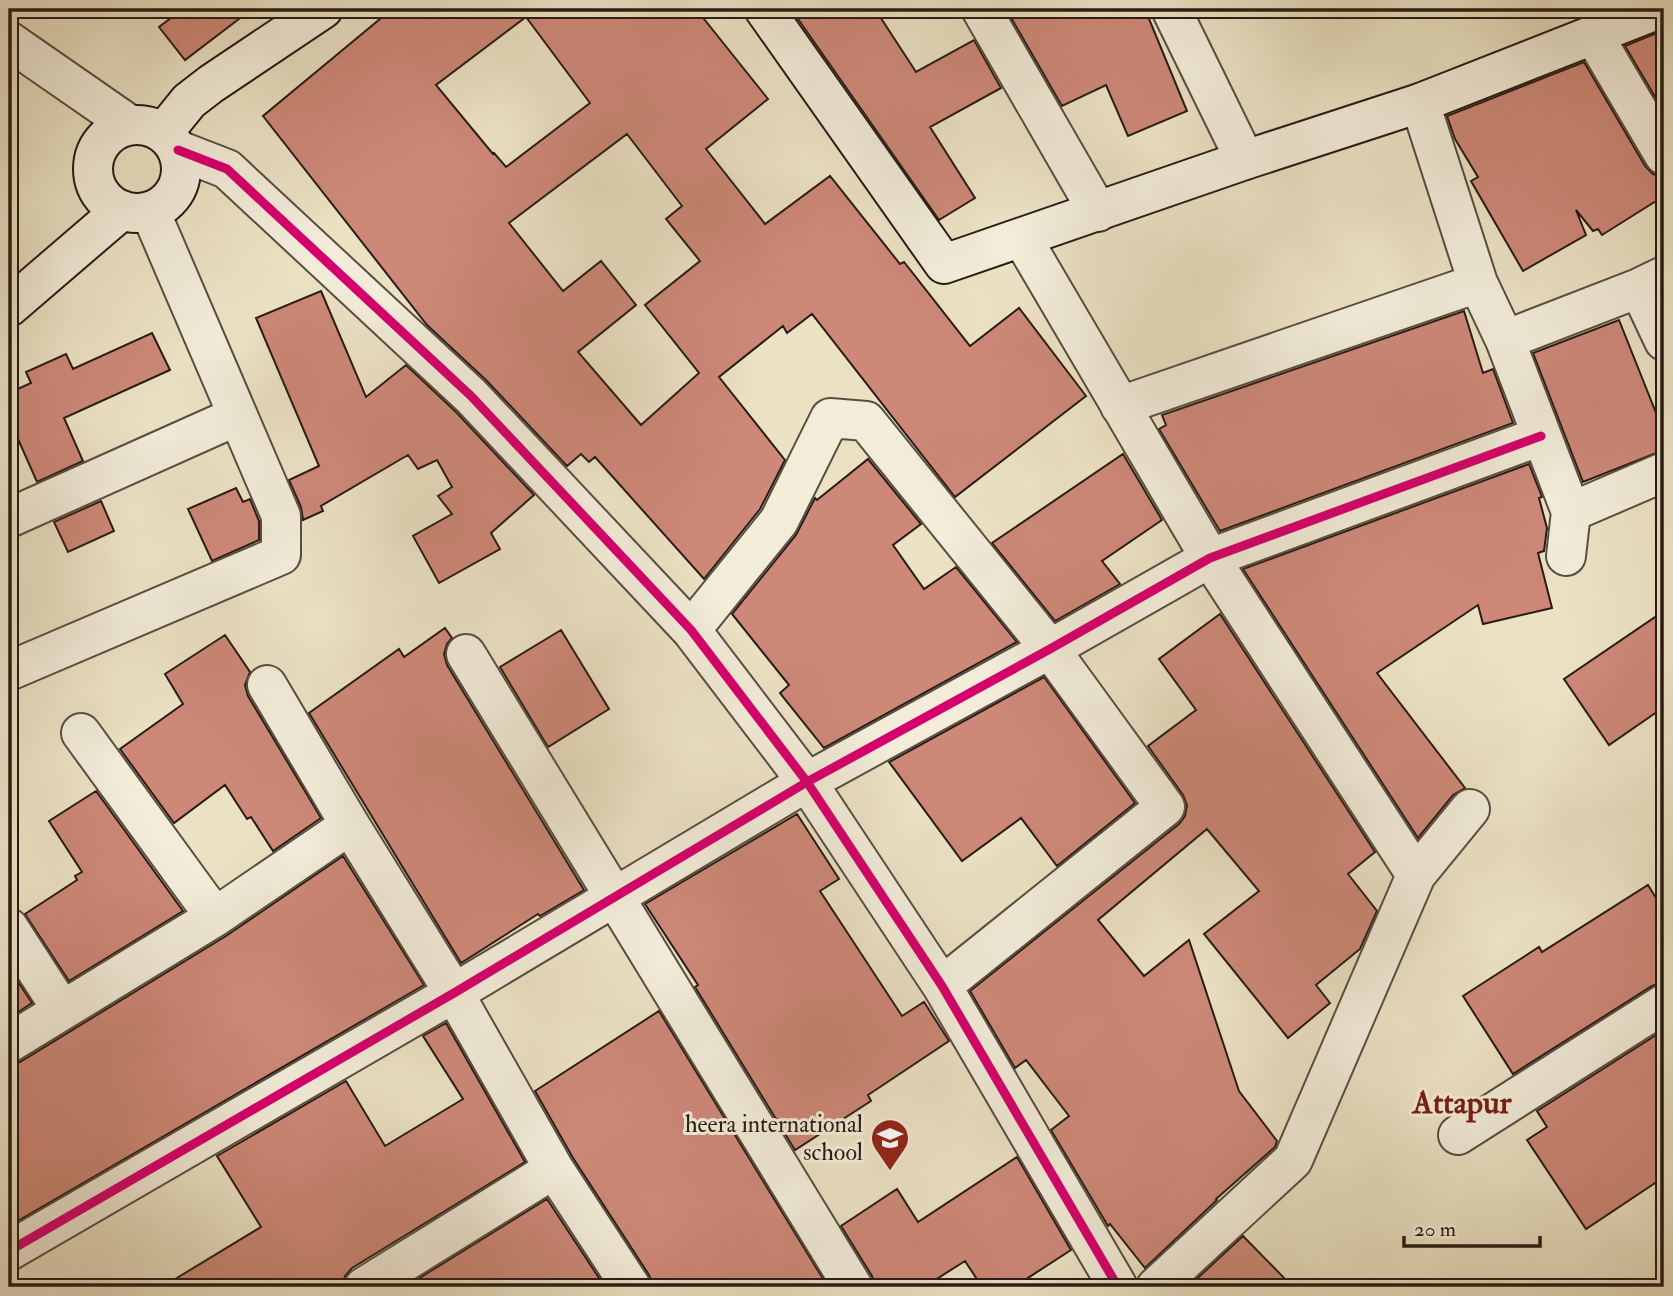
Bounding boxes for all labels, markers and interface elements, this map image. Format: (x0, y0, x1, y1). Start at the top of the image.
district label: Attapur (1411, 1083, 1512, 1123)
place label: heera international school (685, 1109, 863, 1168)
school or university icon: heera international school (869, 1117, 911, 1172)
scale bar (1404, 1205, 1540, 1249)
text: 20 m (1414, 1216, 1456, 1243)

